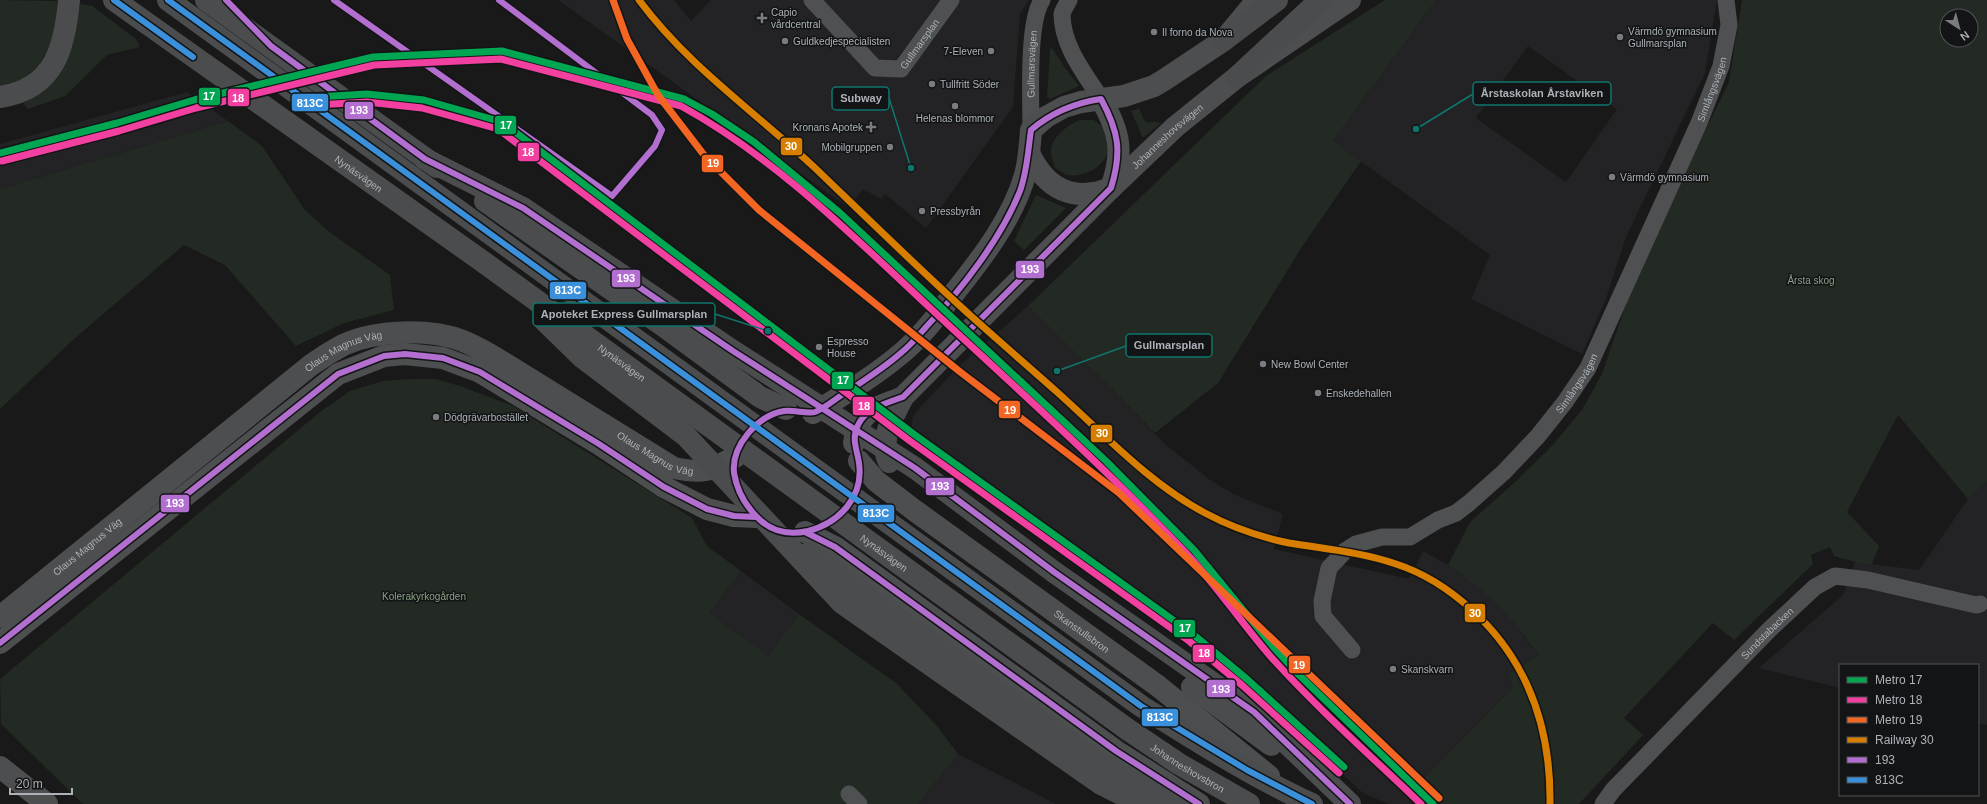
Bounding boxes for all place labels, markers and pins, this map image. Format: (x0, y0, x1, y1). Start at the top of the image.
place label: Capio vårdcentral (771, 7, 820, 30)
marker: Capio vårdcentral (756, 12, 768, 24)
place label: Värmdö gymnasium Gullmarsplan (1628, 26, 1717, 49)
marker: Il forno da Nova (1149, 27, 1159, 37)
place label: Il forno da Nova (1162, 27, 1233, 38)
marker: Värmdö gymnasium Gullmarsplan (1615, 32, 1625, 42)
marker: Guldkedjespecialisten (780, 36, 790, 46)
place label: Guldkedjespecialisten (793, 36, 890, 47)
place label: 7-Eleven (944, 46, 983, 57)
marker: 7-Eleven (986, 46, 996, 56)
marker: Tullfritt Söder (927, 79, 937, 89)
place label: Tullfritt Söder (940, 79, 1000, 90)
callout: Årstaskolan Årstaviken (1473, 82, 1611, 105)
callout: Subway (832, 87, 889, 110)
marker: Helenas blommor (950, 101, 960, 111)
place label: Helenas blommor (916, 113, 995, 124)
place label: Kronans Apotek (792, 122, 864, 133)
marker: Kronans Apotek (866, 122, 876, 132)
place label: Mobilgruppen (821, 142, 882, 153)
marker: Mobilgruppen (885, 142, 895, 152)
marker: Värmdö gymnasium (1607, 172, 1617, 182)
place label: Värmdö gymnasium (1620, 172, 1709, 183)
marker: Pressbyrån (917, 206, 927, 216)
place label: Pressbyrån (930, 206, 981, 217)
callout: Apoteket Express Gullmarsplan (533, 303, 715, 326)
callout: Gullmarsplan (1126, 334, 1212, 357)
place label: Espresso House (827, 336, 869, 359)
marker: Espresso House (814, 342, 824, 352)
marker: New Bowl Center (1258, 359, 1268, 369)
place label: New Bowl Center (1271, 359, 1349, 370)
marker: Enskedehallen (1313, 388, 1323, 398)
place label: Enskedehallen (1326, 388, 1392, 399)
marker: Dödgrävarbostället (431, 412, 441, 422)
place label: Dödgrävarbostället (444, 412, 528, 423)
marker: Skanskvarn (1388, 664, 1398, 674)
place label: Skanskvarn (1401, 664, 1453, 675)

